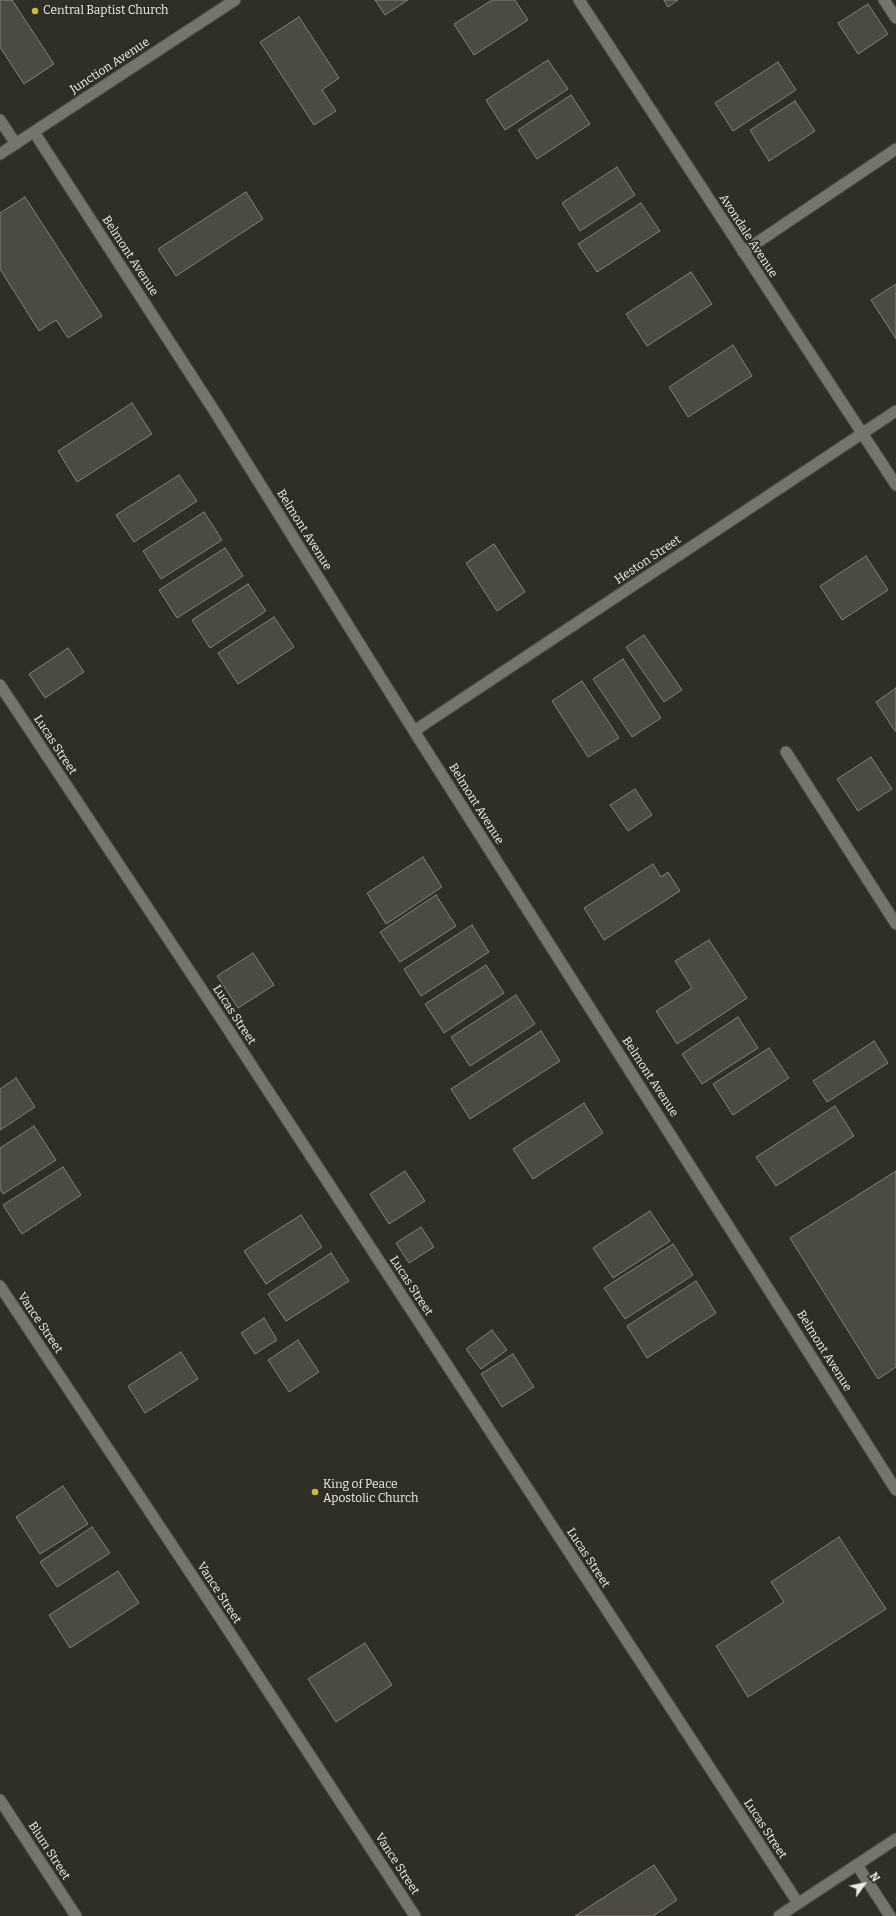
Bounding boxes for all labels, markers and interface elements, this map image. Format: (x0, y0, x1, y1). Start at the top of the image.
place label: Central Baptist Church (43, 4, 169, 18)
marker: Central Baptist Church (30, 6, 40, 16)
street label: Junction Avenue (68, 35, 152, 97)
street label: Avondale Avenue (716, 192, 780, 280)
street label: Belmont Avenue (99, 213, 161, 299)
street label: Belmont Avenue (273, 487, 335, 573)
street label: Heston Street (612, 533, 684, 587)
street label: Lucas Street (30, 712, 80, 778)
street label: Belmont Avenue (445, 761, 507, 847)
street label: Lucas Street (209, 982, 259, 1048)
street label: Belmont Avenue (619, 1034, 681, 1120)
street label: Lucas Street (386, 1253, 436, 1319)
street label: Vance Street (14, 1290, 66, 1356)
street label: Belmont Avenue (793, 1308, 855, 1394)
place label: King of Peace Apostolic Church (323, 1478, 418, 1506)
marker: King of Peace Apostolic Church (310, 1487, 320, 1497)
street label: Lucas Street (563, 1525, 613, 1591)
street label: Vance Street (194, 1560, 244, 1626)
street label: Lucas Street (740, 1796, 790, 1862)
street label: Blum Street (25, 1819, 73, 1883)
street label: Vance Street (372, 1831, 422, 1897)
north arrow (844, 1864, 884, 1904)
text: N (867, 1870, 882, 1884)

